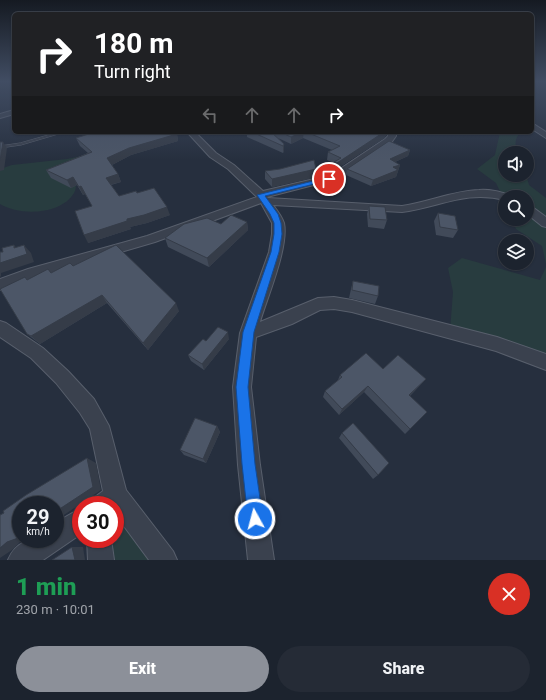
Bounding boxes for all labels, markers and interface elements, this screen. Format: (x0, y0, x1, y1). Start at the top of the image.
text: 180 m (94, 27, 173, 60)
icon: right (28, 28, 80, 80)
text: Turn right (94, 61, 171, 82)
icon: left (199, 104, 221, 126)
icon: ahead (241, 104, 263, 126)
icon: ahead (283, 104, 305, 126)
icon: right (325, 104, 347, 126)
map controls (498, 146, 534, 270)
button: sound (498, 146, 534, 182)
pin (312, 162, 346, 196)
icon: arrive (318, 168, 340, 190)
button: search (498, 190, 534, 226)
button: layers (498, 234, 534, 270)
speed limit sign: 30 (72, 496, 124, 548)
position arrow (234, 498, 276, 540)
text: 29 (27, 505, 49, 529)
text: km/h (26, 526, 50, 537)
text: 1 min (16, 573, 77, 601)
button: close (488, 573, 530, 615)
text: 230 m · 10:01 (16, 602, 95, 617)
button: Exit (16, 646, 269, 692)
button: Share (277, 646, 530, 692)

